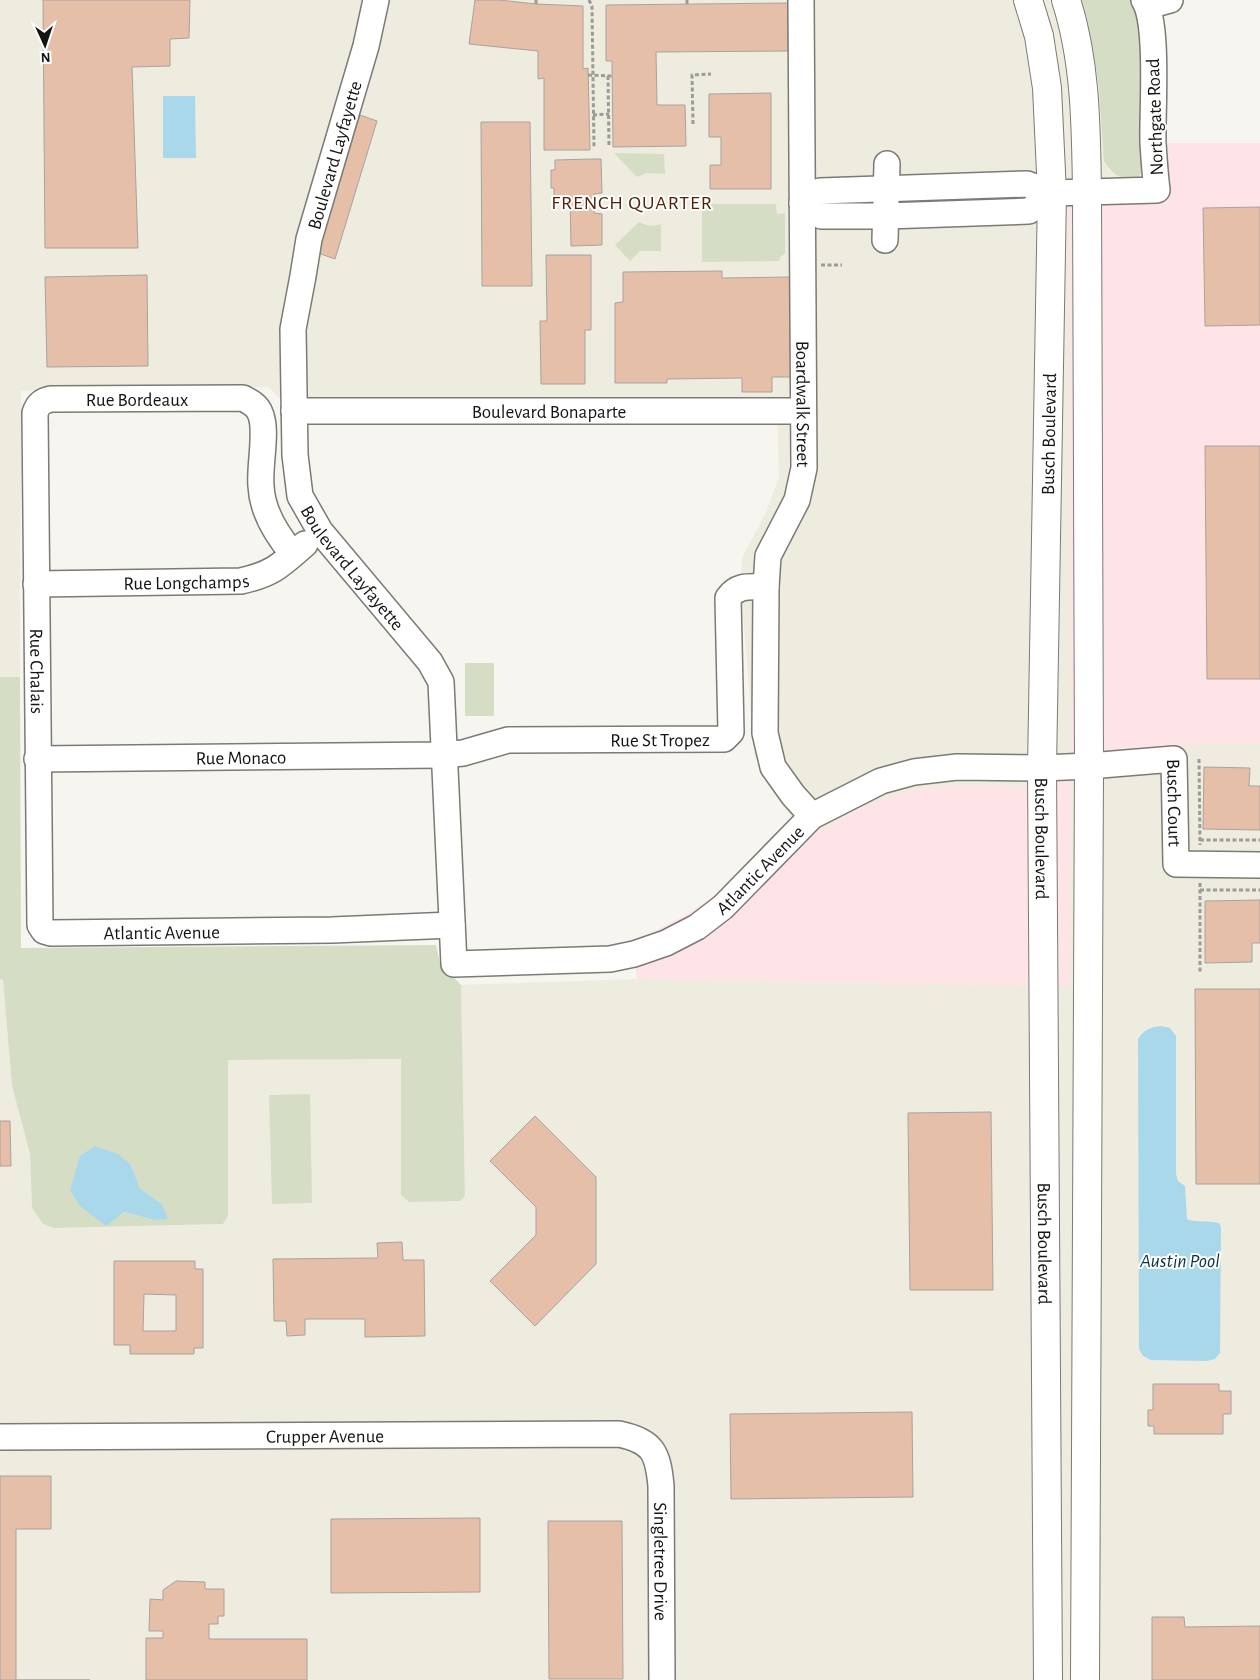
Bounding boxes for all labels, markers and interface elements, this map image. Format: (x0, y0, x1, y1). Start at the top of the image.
north arrow (20, 20, 70, 70)
text: N (40, 50, 51, 64)
street label: Northgate Road (1144, 58, 1167, 176)
street label: Boulevard Layfayette (305, 79, 366, 232)
district label: FRENCH QUARTER (551, 193, 713, 213)
street label: Boardwalk Street (792, 341, 812, 467)
street label: Busch Boulevard (1039, 373, 1060, 495)
street label: Rue Bordeaux (86, 391, 188, 410)
street label: Boulevard Bonaparte (472, 403, 626, 422)
street label: Boulevard Layfayette (296, 502, 407, 634)
street label: Rue Longchamps (123, 571, 251, 594)
street label: Rue Chalais (26, 628, 46, 714)
street label: Rue St Tropez (610, 731, 710, 751)
street label: Rue Monaco (196, 749, 286, 768)
street label: Busch Court (1163, 759, 1184, 847)
street label: Busch Boulevard (1031, 777, 1051, 900)
street label: Atlantic Avenue (713, 822, 808, 919)
street label: Atlantic Avenue (103, 923, 220, 943)
street label: Busch Boulevard (1034, 1182, 1054, 1305)
water label: Austin Pool (1139, 1251, 1220, 1271)
street label: Crupper Avenue (266, 1427, 384, 1447)
street label: Singletree Drive (650, 1502, 670, 1621)

